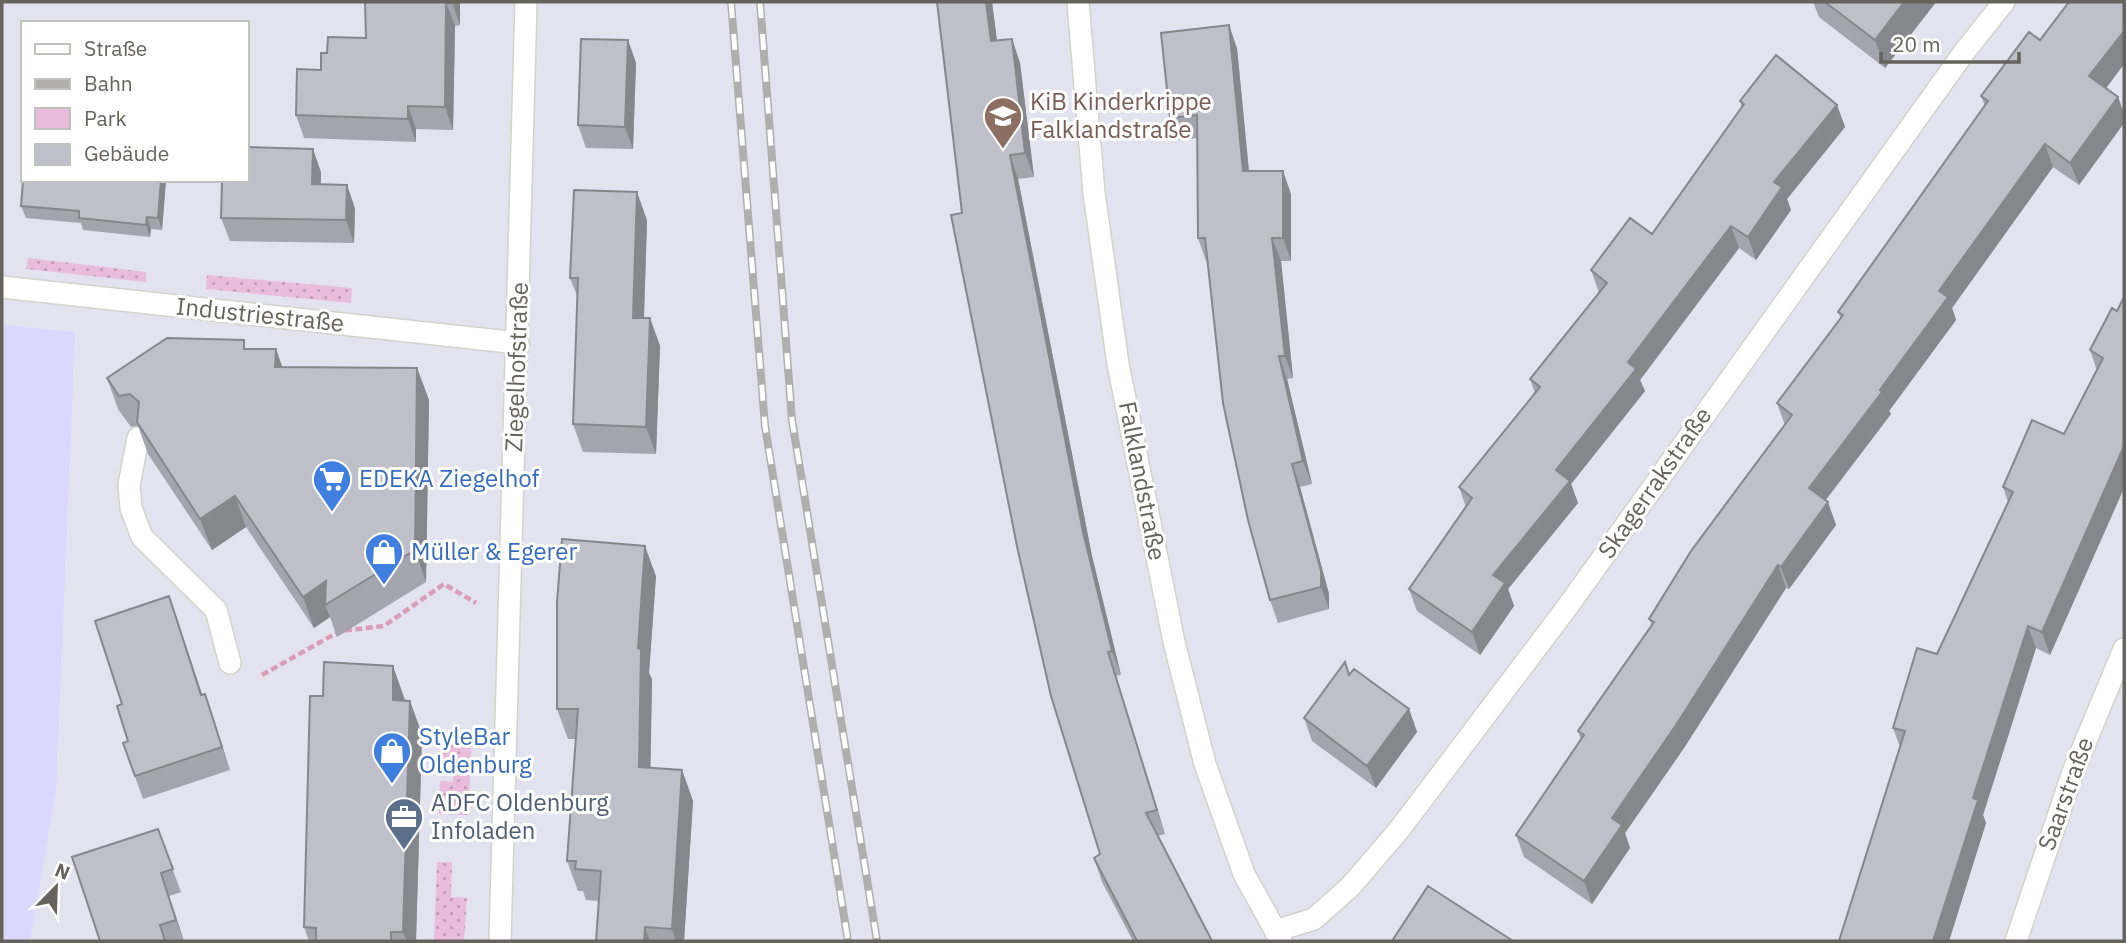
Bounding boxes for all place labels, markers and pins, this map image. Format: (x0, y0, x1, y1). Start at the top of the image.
place label: KiB Kinderkrippe Falklandstraße (1030, 85, 1212, 145)
school or university icon: KiB Kinderkrippe Falklandstraße (982, 95, 1024, 150)
supermarket icon: EDEKA Ziegelhof (311, 458, 353, 513)
place label: EDEKA Ziegelhof (359, 462, 540, 494)
shop icon: Müller & Egerer (363, 531, 405, 586)
place label: Müller & Egerer (411, 535, 577, 567)
place label: StyleBar Oldenburg (419, 720, 532, 780)
shop icon: StyleBar Oldenburg (371, 730, 413, 785)
place label: ADFC Oldenburg Infoladen (431, 786, 609, 846)
office icon: ADFC Oldenburg Infoladen (383, 796, 425, 851)

